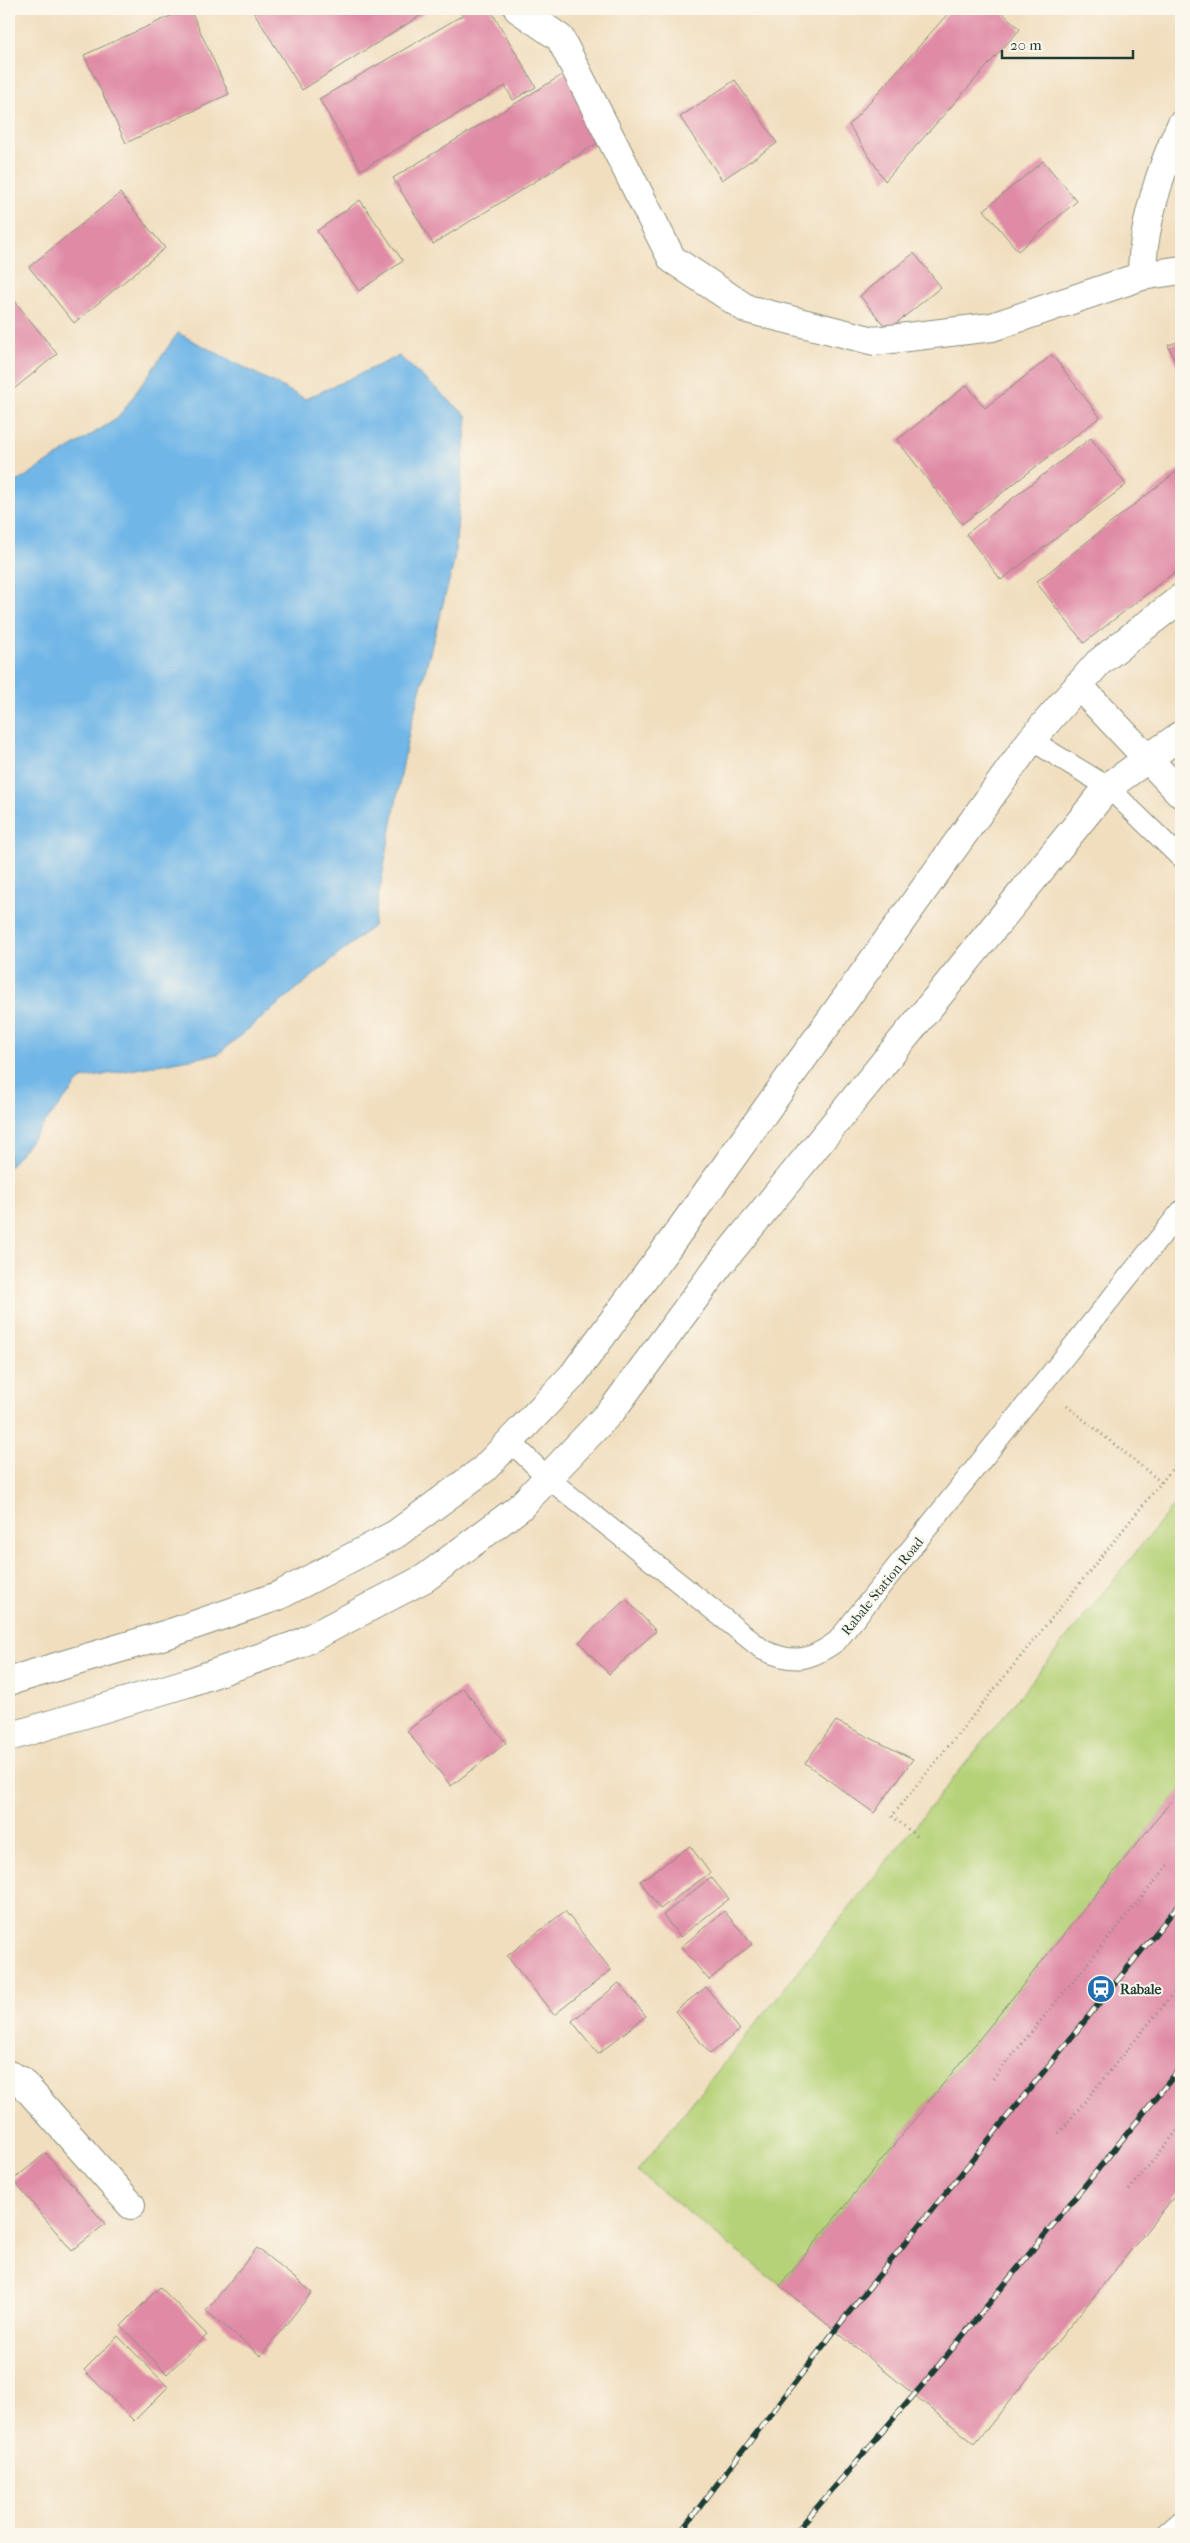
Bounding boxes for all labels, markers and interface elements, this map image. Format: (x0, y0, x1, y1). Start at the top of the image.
scale bar (1002, 28, 1134, 60)
text: 20 m (1010, 36, 1042, 54)
street label: Rabale Station Road (838, 1534, 927, 1639)
station icon: Rabale (1086, 1974, 1116, 2004)
place label: Rabale (1120, 1981, 1161, 1998)

